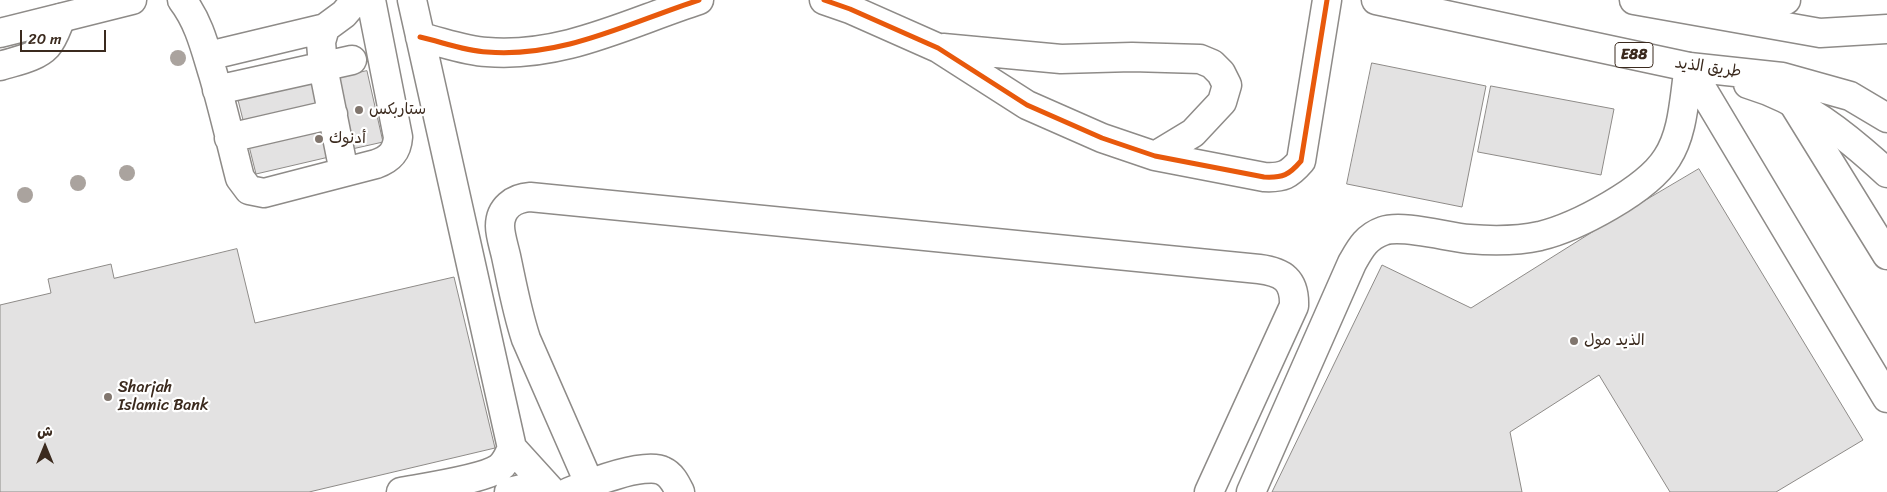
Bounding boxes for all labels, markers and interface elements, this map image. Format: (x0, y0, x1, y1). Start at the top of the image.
scale bar (22, 20, 109, 52)
text: 20 m (28, 26, 62, 52)
road number: E88 (1615, 42, 1653, 68)
street label: طريق الذيد (1673, 54, 1743, 82)
place label: ستاربكس (369, 100, 426, 120)
marker: ستاربكس (353, 104, 365, 116)
place label: أدنوك (329, 129, 366, 149)
marker: أدنوك (313, 133, 325, 145)
place label: الذيد مول (1584, 331, 1645, 351)
marker: الذيد مول (1568, 335, 1580, 347)
place label: Sharjah Islamic Bank (118, 378, 208, 416)
marker: Sharjah Islamic Bank (102, 391, 114, 403)
text: ش (37, 419, 53, 444)
north arrow (20, 422, 70, 472)

